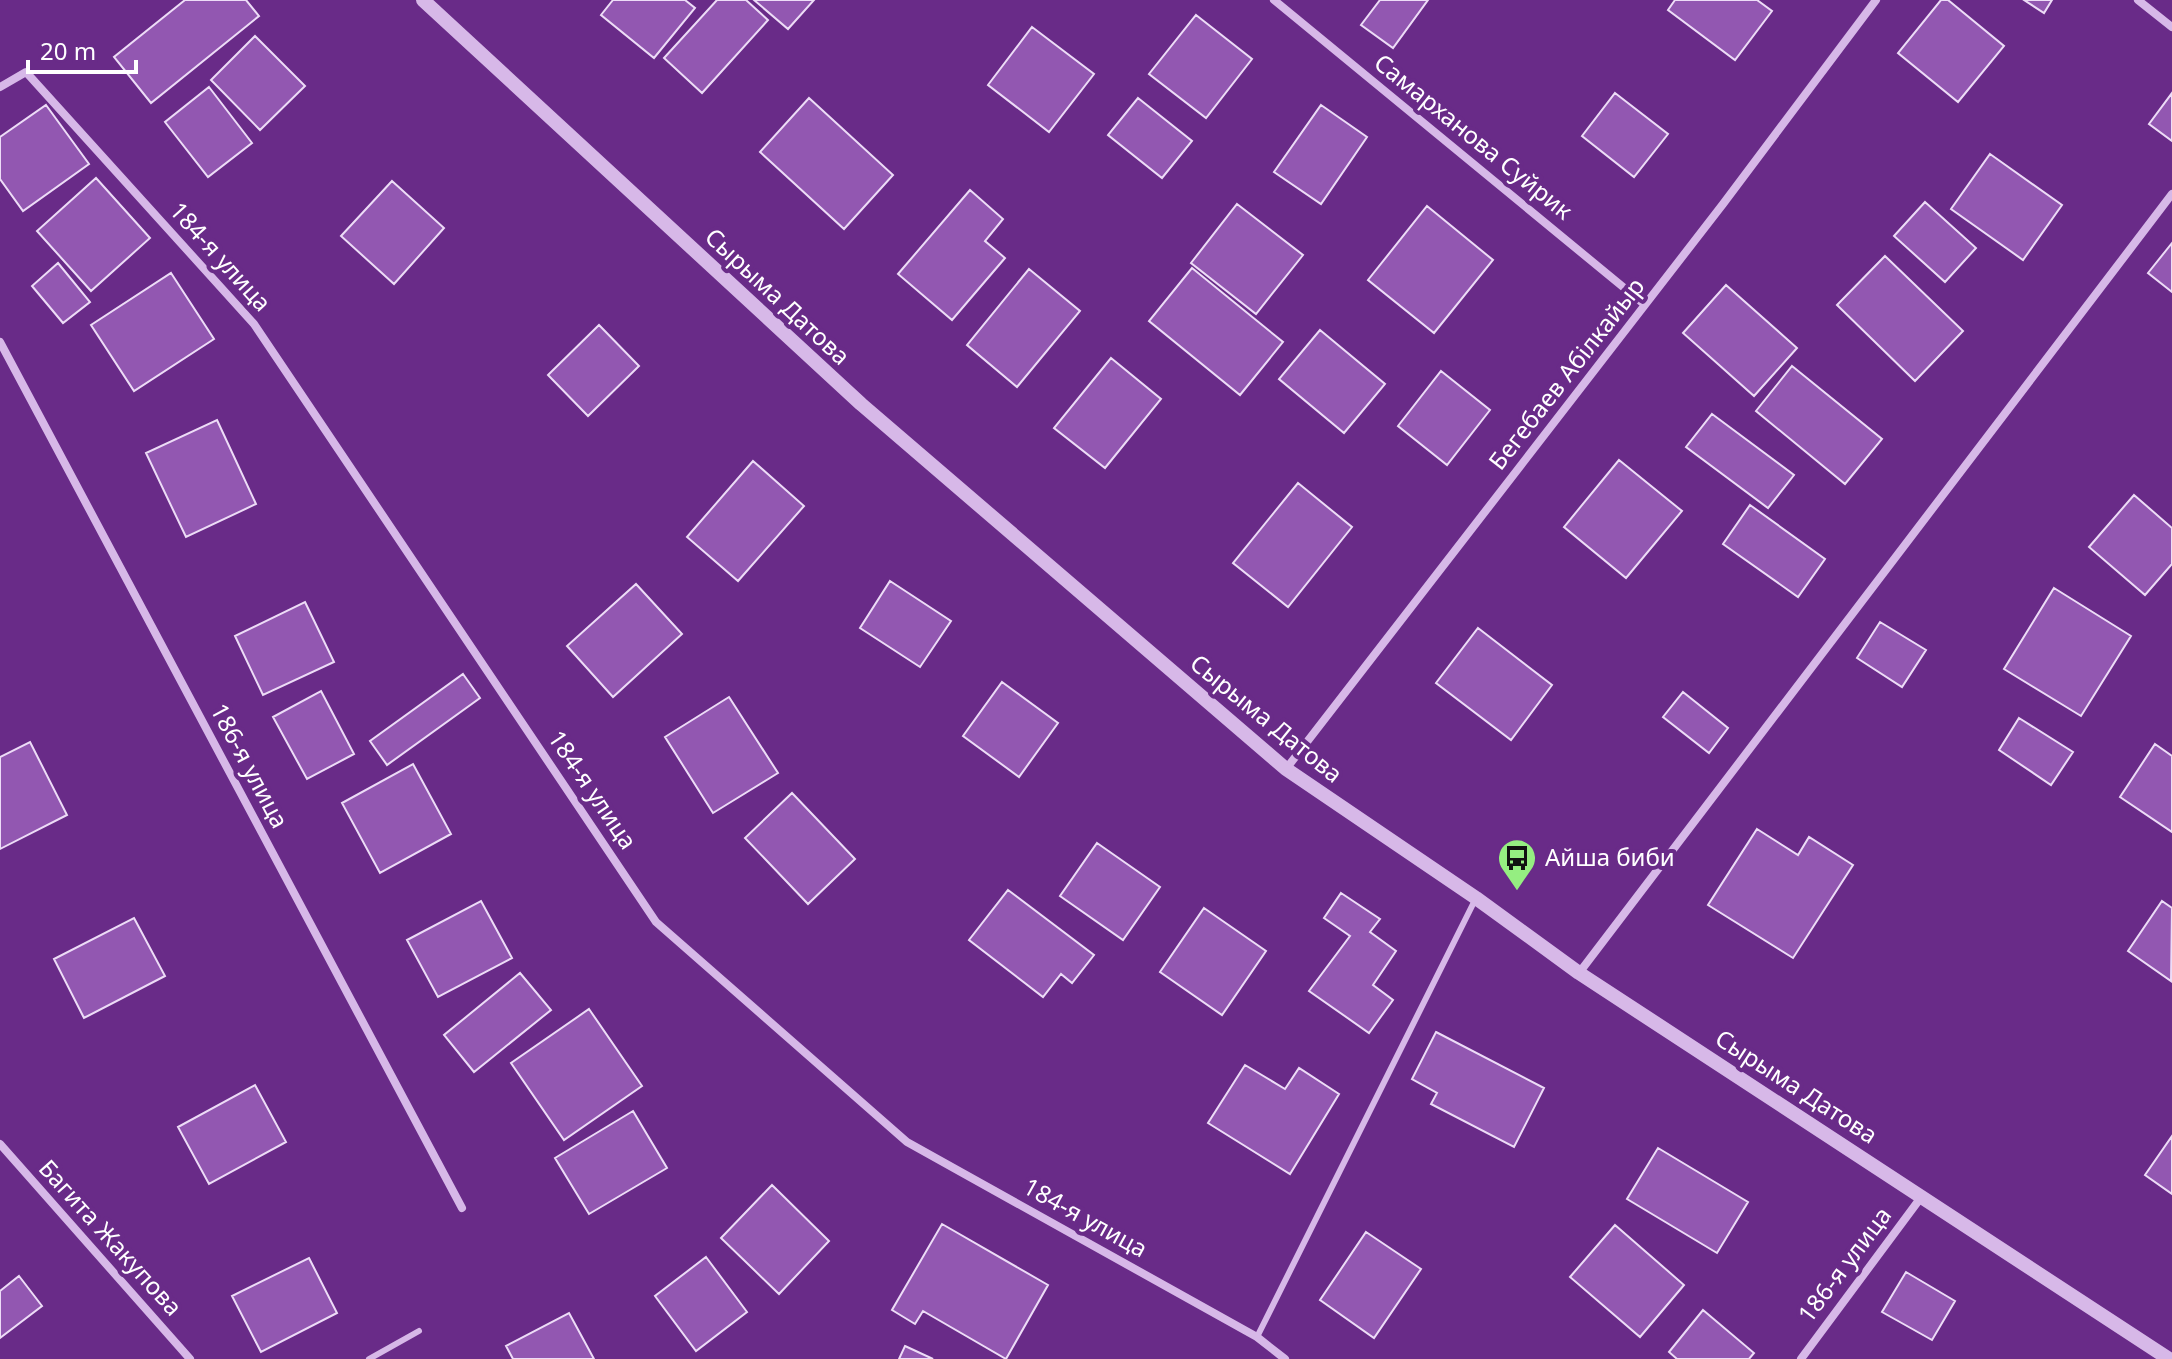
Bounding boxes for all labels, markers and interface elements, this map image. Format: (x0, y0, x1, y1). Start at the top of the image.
scale bar (28, 24, 136, 74)
text: 20 m (40, 34, 96, 67)
street label: Самарханова Суйрик (1368, 45, 1580, 226)
street label: 184-я улица (163, 194, 279, 318)
street label: Сырыма Датова (698, 220, 858, 372)
street label: Бегебаев Абілкайыр (1480, 270, 1651, 476)
street label: Сырыма Датова (1184, 646, 1350, 790)
street label: 186-я улица (204, 697, 297, 834)
street label: 184-я улица (541, 723, 645, 855)
bus stop icon: Айша биби (1496, 837, 1538, 892)
place label: Айша биби (1545, 840, 1675, 873)
street label: Сырыма Датова (1709, 1021, 1884, 1151)
street label: Багита Жакупова (32, 1152, 190, 1322)
street label: 184-я улица (1018, 1169, 1154, 1264)
street label: 186-я улица (1789, 1199, 1898, 1329)

